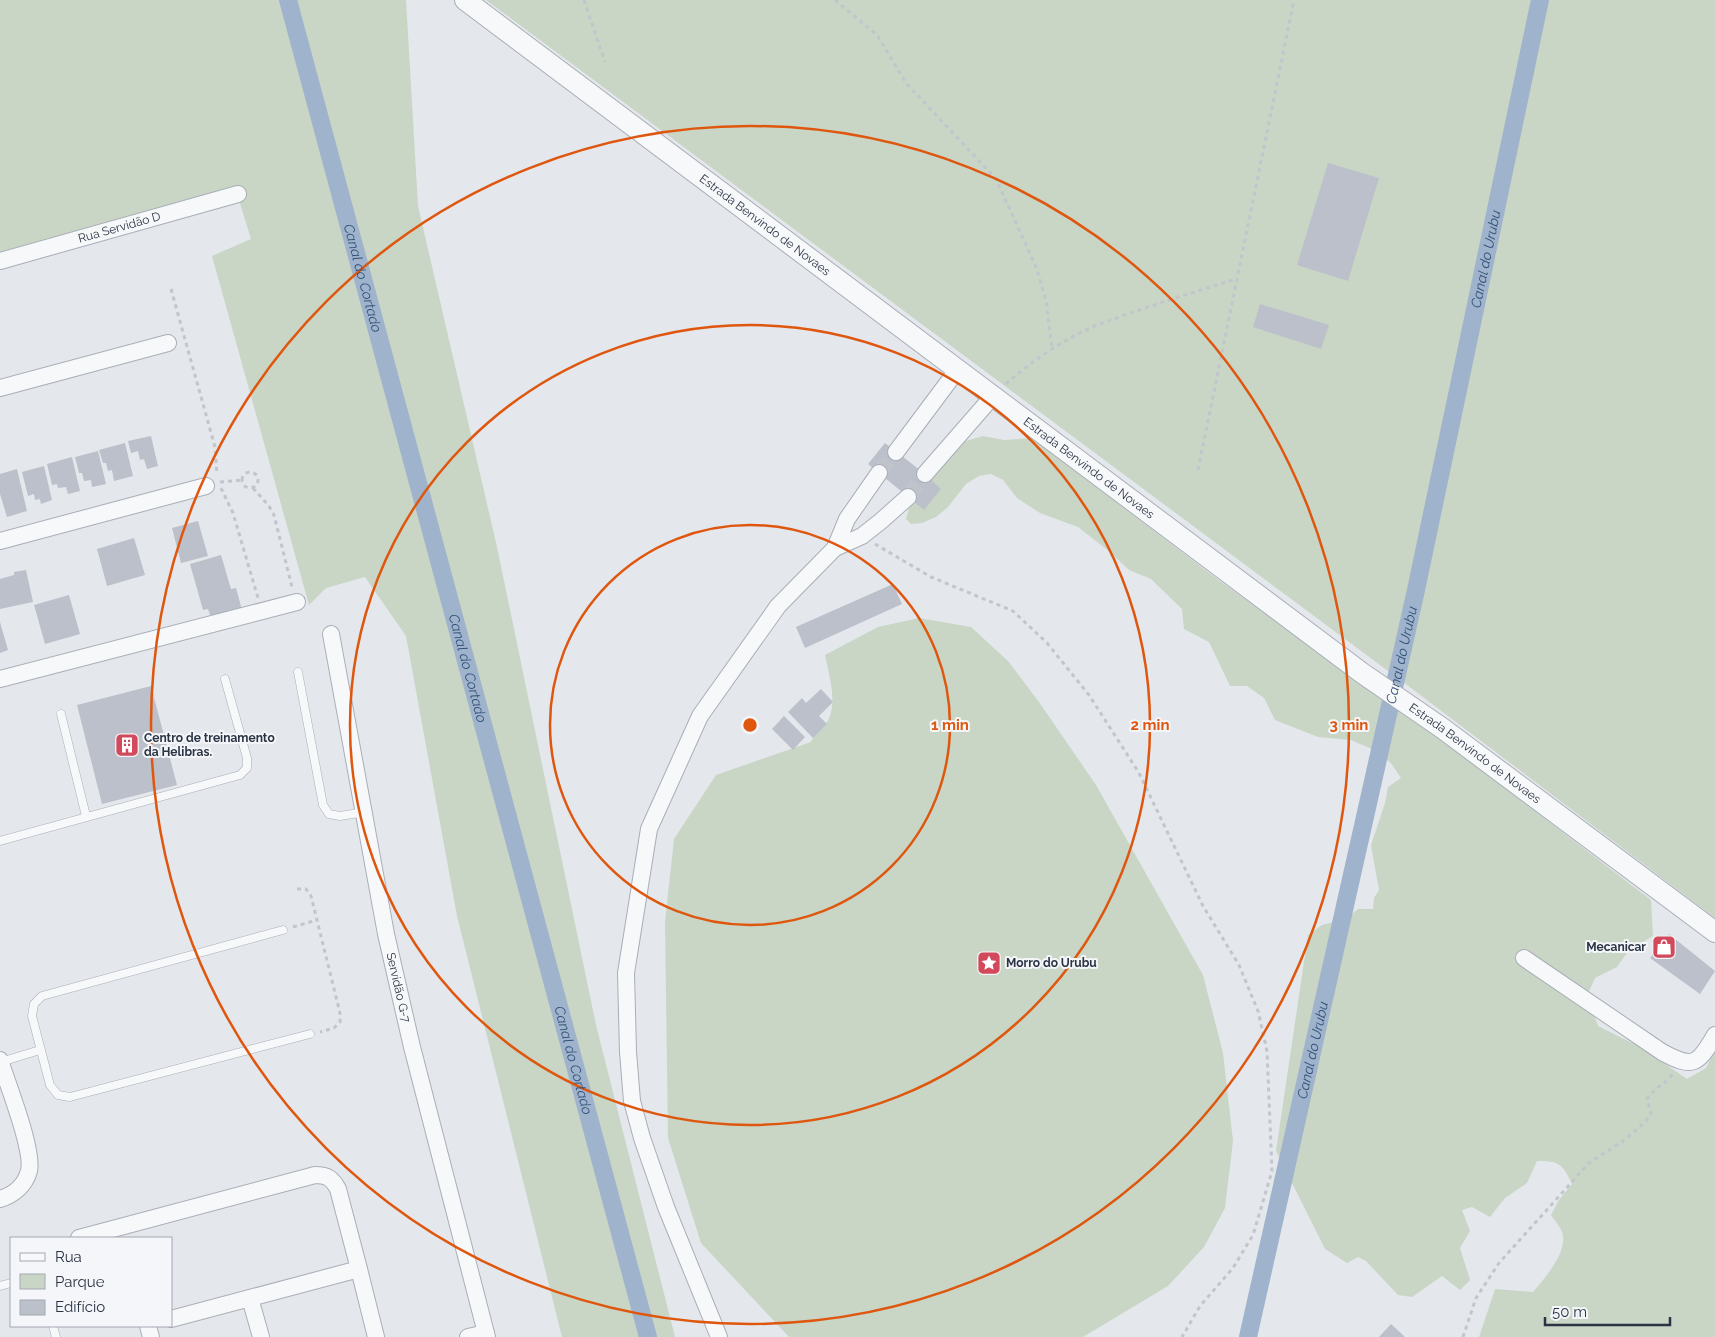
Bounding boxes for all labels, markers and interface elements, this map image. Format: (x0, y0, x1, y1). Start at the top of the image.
street label: Estrada Benvindo de Novaes (697, 171, 833, 279)
water label: Canal do Urubu (1468, 208, 1504, 309)
street label: Rua Servidão D (77, 209, 163, 246)
water label: Canal do Cortado (341, 222, 385, 334)
street label: Estrada Benvindo de Novaes (1021, 415, 1157, 522)
water label: Canal do Urubu (1383, 605, 1420, 705)
water label: Canal do Cortado (446, 612, 490, 724)
street label: Estrada Benvindo de Novaes (1406, 700, 1544, 806)
centre of rings (741, 716, 759, 734)
text: 1 min (931, 716, 969, 734)
text: 2 min (1131, 716, 1169, 734)
text: 3 min (1330, 716, 1368, 734)
place label: Centro de treinamento da Helibras. (144, 731, 275, 759)
building icon: Centro de treinamento da Helibras. (114, 732, 140, 758)
shop icon: Mecanicar (1651, 934, 1677, 960)
place label: Mecanicar (1586, 940, 1646, 954)
place icon: Morro do Urubu (976, 950, 1002, 976)
street label: Servidão G-7 (383, 951, 413, 1025)
place label: Morro do Urubu (1006, 956, 1097, 970)
water label: Canal do Urubu (1294, 1000, 1331, 1100)
water label: Canal do Cortado (551, 1004, 596, 1116)
legend (10, 1237, 172, 1327)
text: Rua (55, 1248, 82, 1266)
text: Parque (55, 1273, 105, 1291)
scale bar (1545, 1294, 1670, 1326)
text: Edifício (55, 1298, 105, 1316)
text: 50 m (1552, 1303, 1587, 1321)

